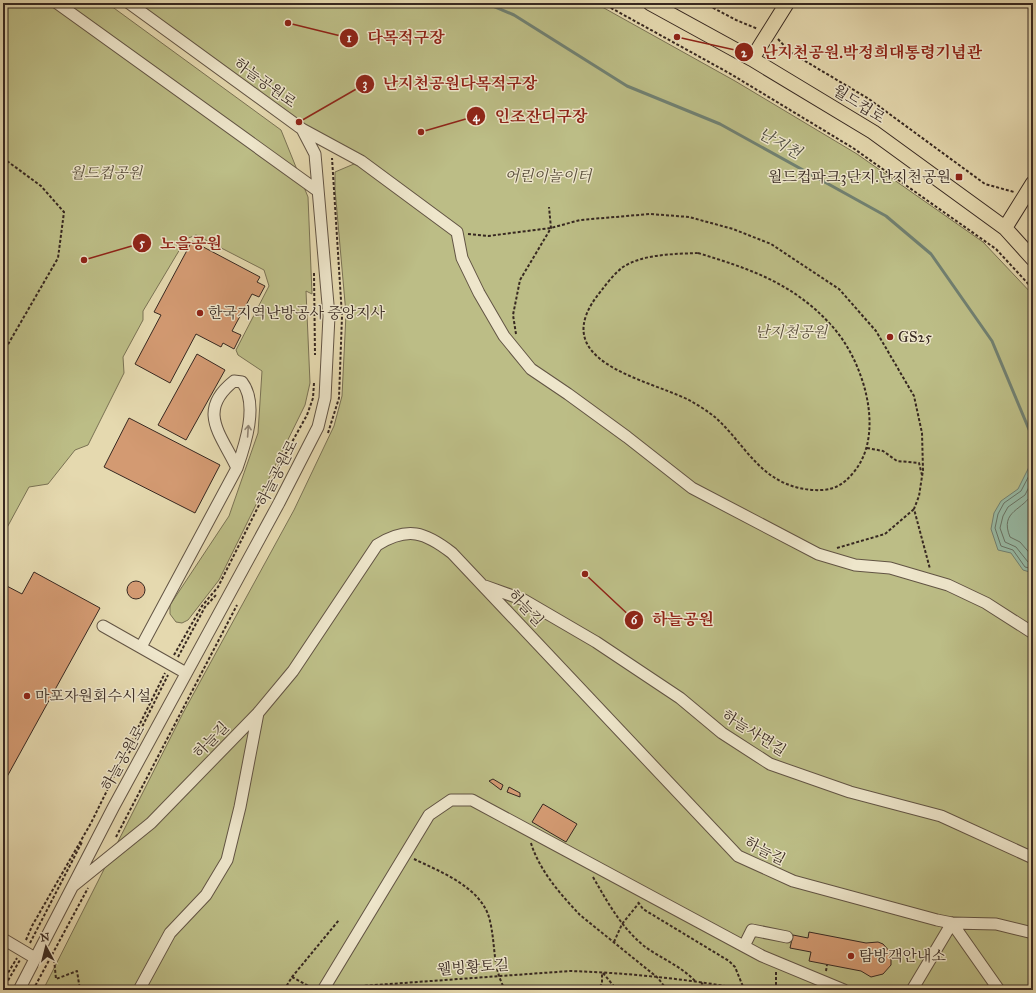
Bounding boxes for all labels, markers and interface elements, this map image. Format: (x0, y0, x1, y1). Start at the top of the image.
callout: 다목적구장 (339, 24, 453, 52)
text: 다목적구장 (367, 28, 445, 47)
text: 1 (347, 31, 352, 45)
callout: 난지천공원.박정희대통령기념관 (734, 38, 990, 66)
text: 난지천공원.박정희대통령기념관 (762, 43, 982, 62)
text: 2 (741, 46, 748, 60)
street label: 하늘공원로 (230, 54, 300, 112)
callout: 난지천공원다목적구장 (355, 70, 546, 98)
text: 난지천공원다목적구장 (383, 74, 538, 93)
text: 3 (363, 77, 368, 92)
street label: 월드컵로 (830, 81, 889, 127)
callout: 인조잔디구장 (466, 102, 595, 130)
text: 인조잔디구장 (495, 107, 588, 126)
text: 4 (473, 110, 481, 125)
water label: 난지천 (755, 123, 806, 163)
park label: 월드컵공원 (70, 164, 144, 182)
park label: 어린이놀이터 (505, 167, 593, 185)
place label: 월드컵파크3단지.난지천공원 (768, 168, 951, 186)
marker: 월드컵파크3단지.난지천공원 (954, 172, 964, 182)
callout: 노을공원 (132, 229, 230, 257)
text: 노을공원 (160, 234, 222, 253)
text: 5 (139, 236, 145, 250)
place label: 한국지역난방공사 중앙지사 (208, 304, 386, 322)
marker: 한국지역난방공사 중앙지사 (195, 308, 205, 318)
park label: 난지천공원 (755, 323, 829, 341)
place label: GS25 (898, 328, 932, 346)
marker: GS25 (885, 332, 895, 342)
one-way arrow (245, 425, 252, 438)
street label: 하늘공원로 (253, 436, 302, 509)
street label: 하늘길 (505, 586, 547, 630)
callout: 하늘공원 (624, 606, 722, 634)
text: 하늘공원 (652, 610, 714, 629)
text: 6 (631, 613, 638, 627)
place label: 마포자원회수시설 (35, 687, 151, 705)
marker: 마포자원회수시설 (22, 691, 32, 701)
street label: 하늘사면길 (719, 706, 789, 760)
street label: 하늘길 (189, 718, 233, 762)
street label: 하늘공원로 (98, 722, 149, 794)
street label: 하늘길 (742, 833, 788, 869)
north arrow (26, 927, 66, 967)
text: N (39, 930, 51, 945)
place label: 탐방객안내소 (859, 947, 946, 965)
marker: 탐방객안내소 (846, 951, 856, 961)
street label: 웰빙황토길 (436, 955, 510, 979)

